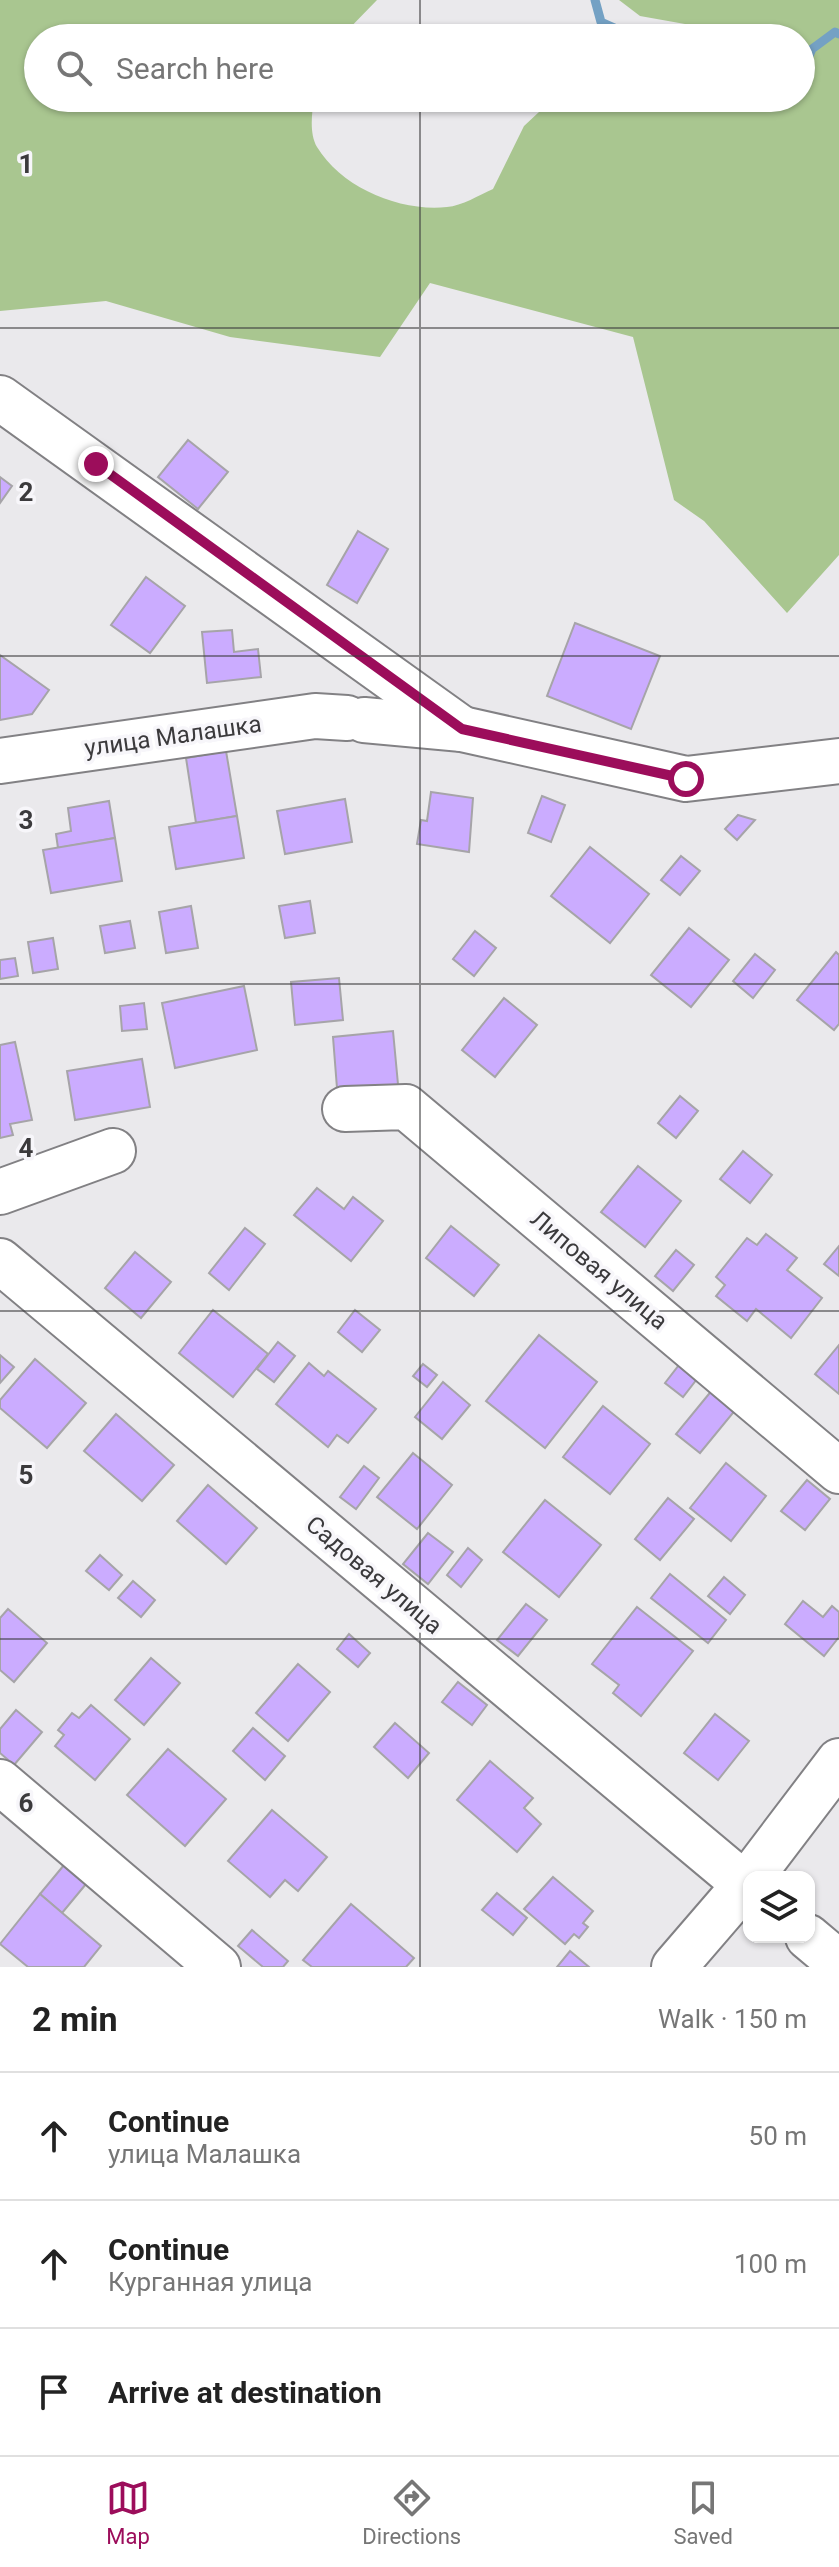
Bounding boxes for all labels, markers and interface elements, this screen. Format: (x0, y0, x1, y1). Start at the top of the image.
search box (24, 24, 815, 112)
icon: search (52, 46, 96, 90)
text: Search here (116, 51, 274, 86)
text: 1 (19, 149, 33, 179)
route end (78, 446, 114, 482)
text: 2 (19, 477, 33, 507)
street label: улица Малашка (83, 710, 263, 762)
route start (668, 761, 704, 797)
text: 3 (19, 805, 33, 835)
text: 4 (19, 1133, 34, 1163)
street label: Липовая улица (525, 1205, 673, 1335)
text: 5 (19, 1460, 33, 1490)
street label: Садовая улица (300, 1510, 448, 1640)
text: 6 (19, 1788, 34, 1818)
map controls (743, 1871, 815, 1943)
button: layers (743, 1871, 815, 1943)
text: 2 min (32, 1999, 117, 2039)
text: Walk · 150 m (658, 2004, 807, 2034)
text: Continue (108, 2104, 229, 2139)
icon: ahead (32, 2114, 76, 2158)
text: 50 m (749, 2121, 807, 2151)
text: улица Малашка (108, 2139, 301, 2169)
text: Continue (108, 2232, 229, 2267)
icon: ahead (32, 2242, 76, 2286)
text: 100 m (734, 2249, 807, 2279)
text: Курганная улица (108, 2267, 312, 2297)
icon: arrive (32, 2370, 76, 2414)
text: Arrive at destination (108, 2375, 382, 2410)
tab: Map (106, 2476, 150, 2549)
tab: Directions (362, 2476, 461, 2549)
tab: Saved (673, 2476, 733, 2549)

